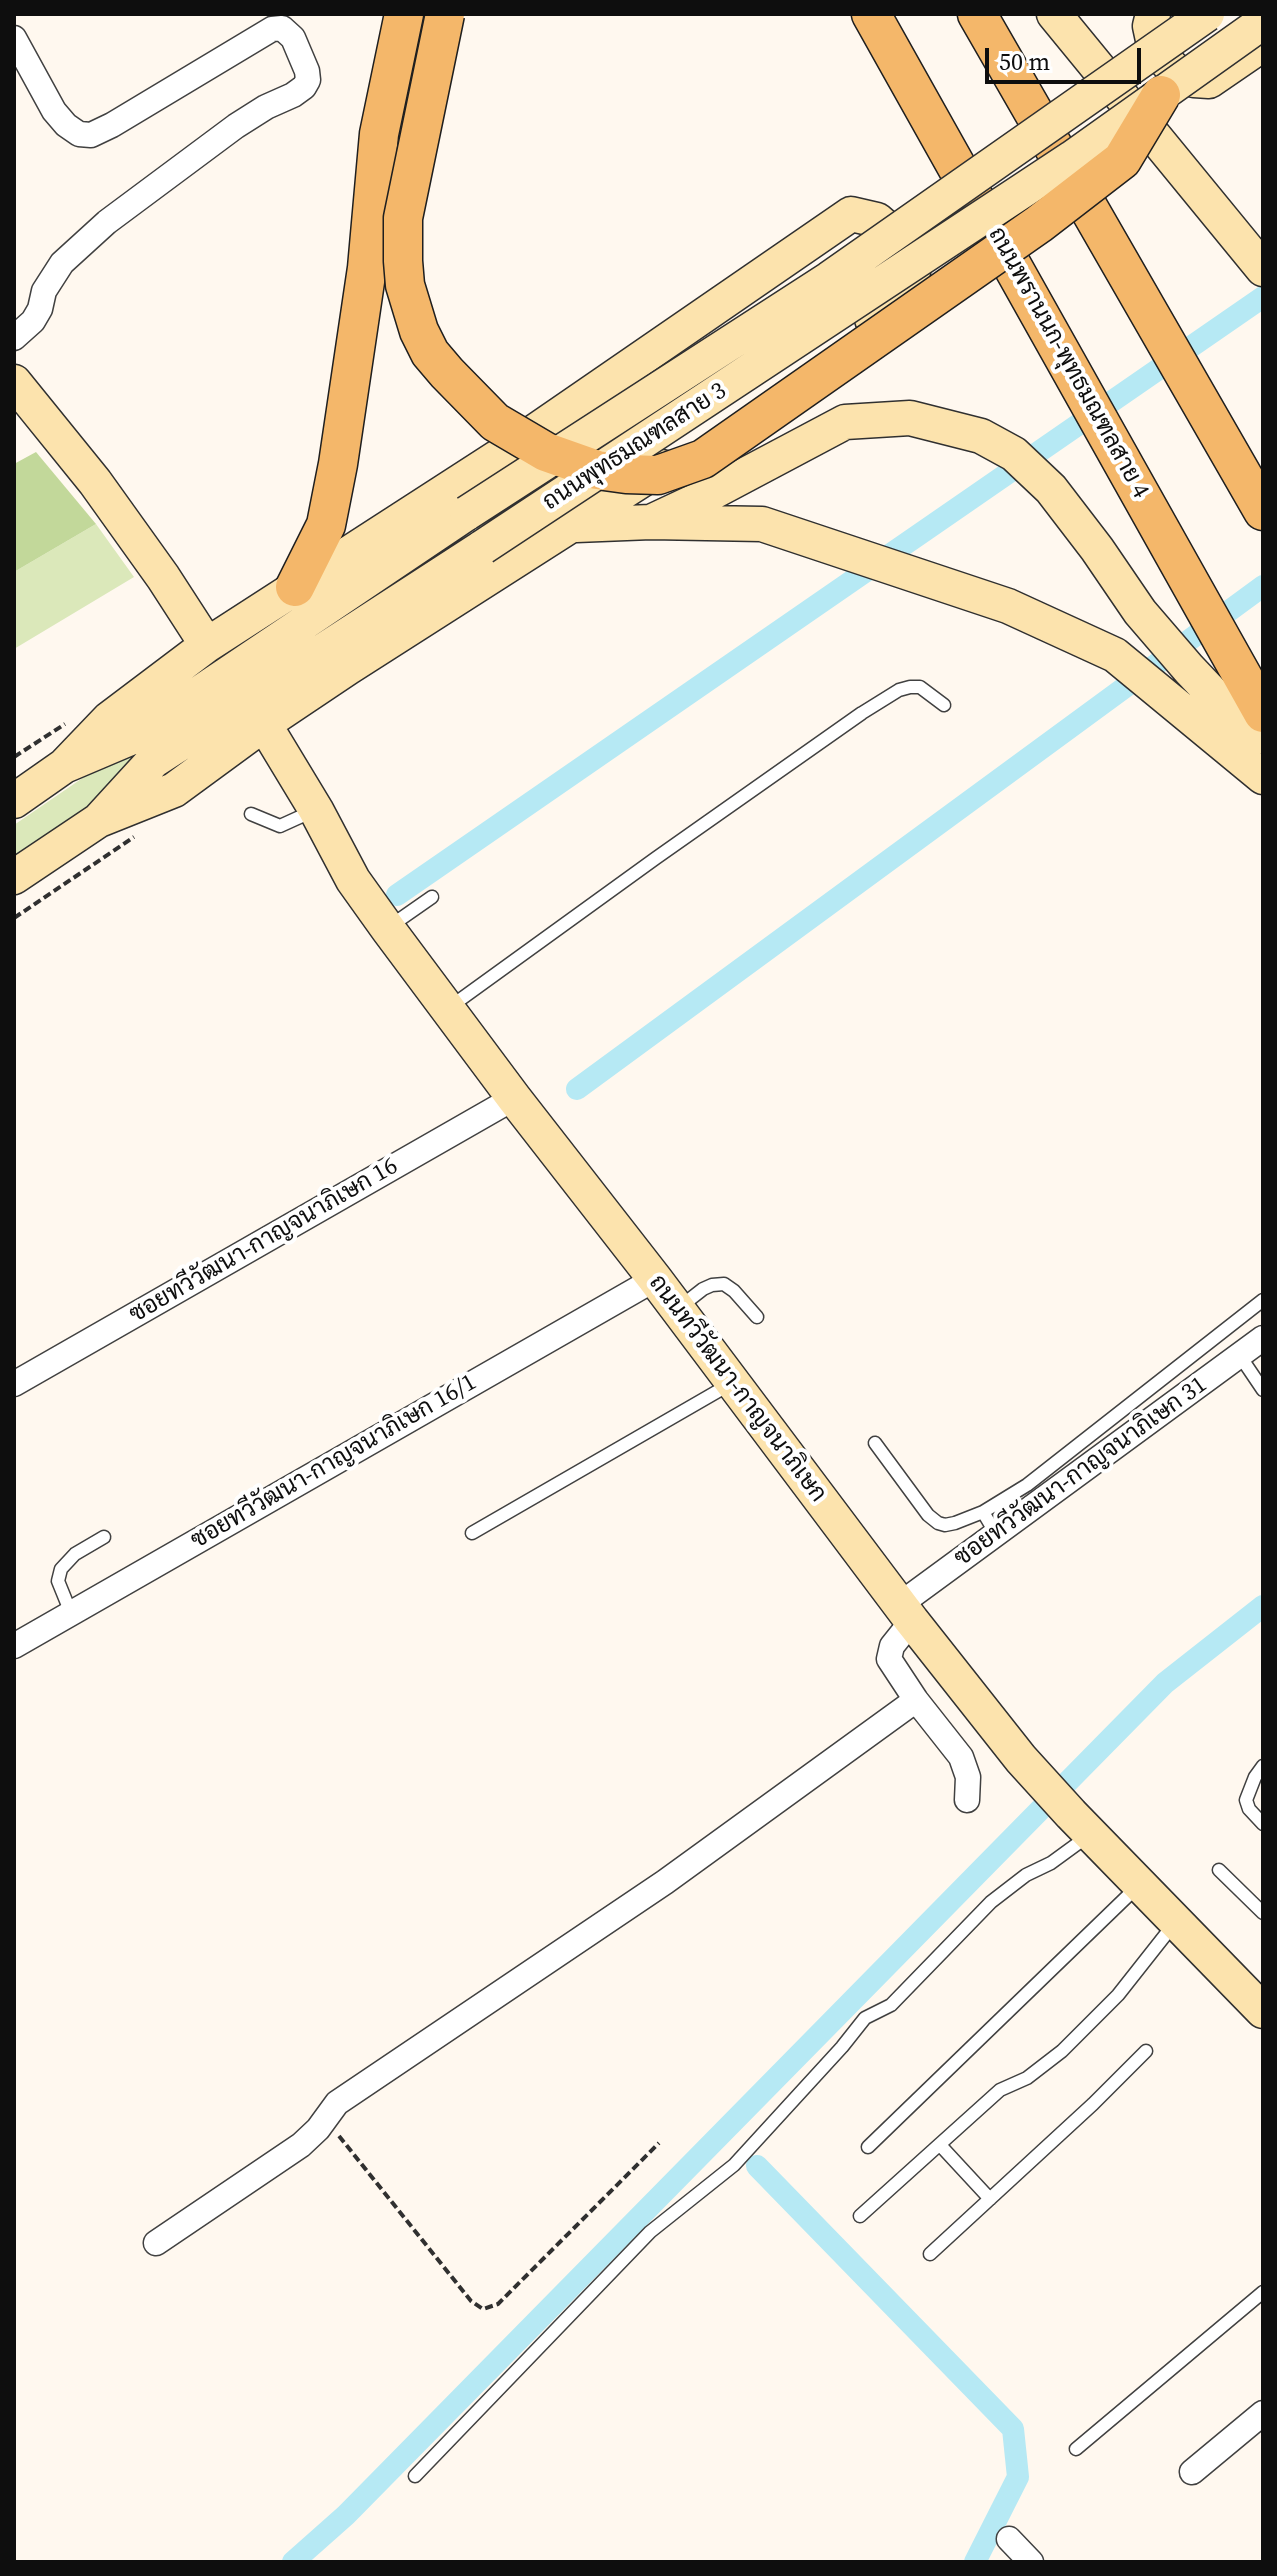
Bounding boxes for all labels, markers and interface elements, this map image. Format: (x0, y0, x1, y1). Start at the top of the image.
scale bar (989, 32, 1145, 82)
text: 50 m (999, 45, 1050, 78)
street label: ถนนพรานนก-พุทธมณฑลสาย 4 (981, 222, 1155, 504)
street label: ถนนพุทธมณฑลสาย 3 (538, 377, 732, 517)
street label: ซอยทวีวัฒนา-กาญจนาภิเษก 16 (125, 1152, 403, 1330)
street label: ถนนทวีวัฒนา-กาญจนาภิเษก (642, 1270, 832, 1508)
street label: ซอยทวีวัฒนา-กาญจนาภิเษก 16/1 (186, 1368, 482, 1556)
street label: ซอยทวีวัฒนา-กาญจนาภิเษก 31 (949, 1371, 1213, 1573)

